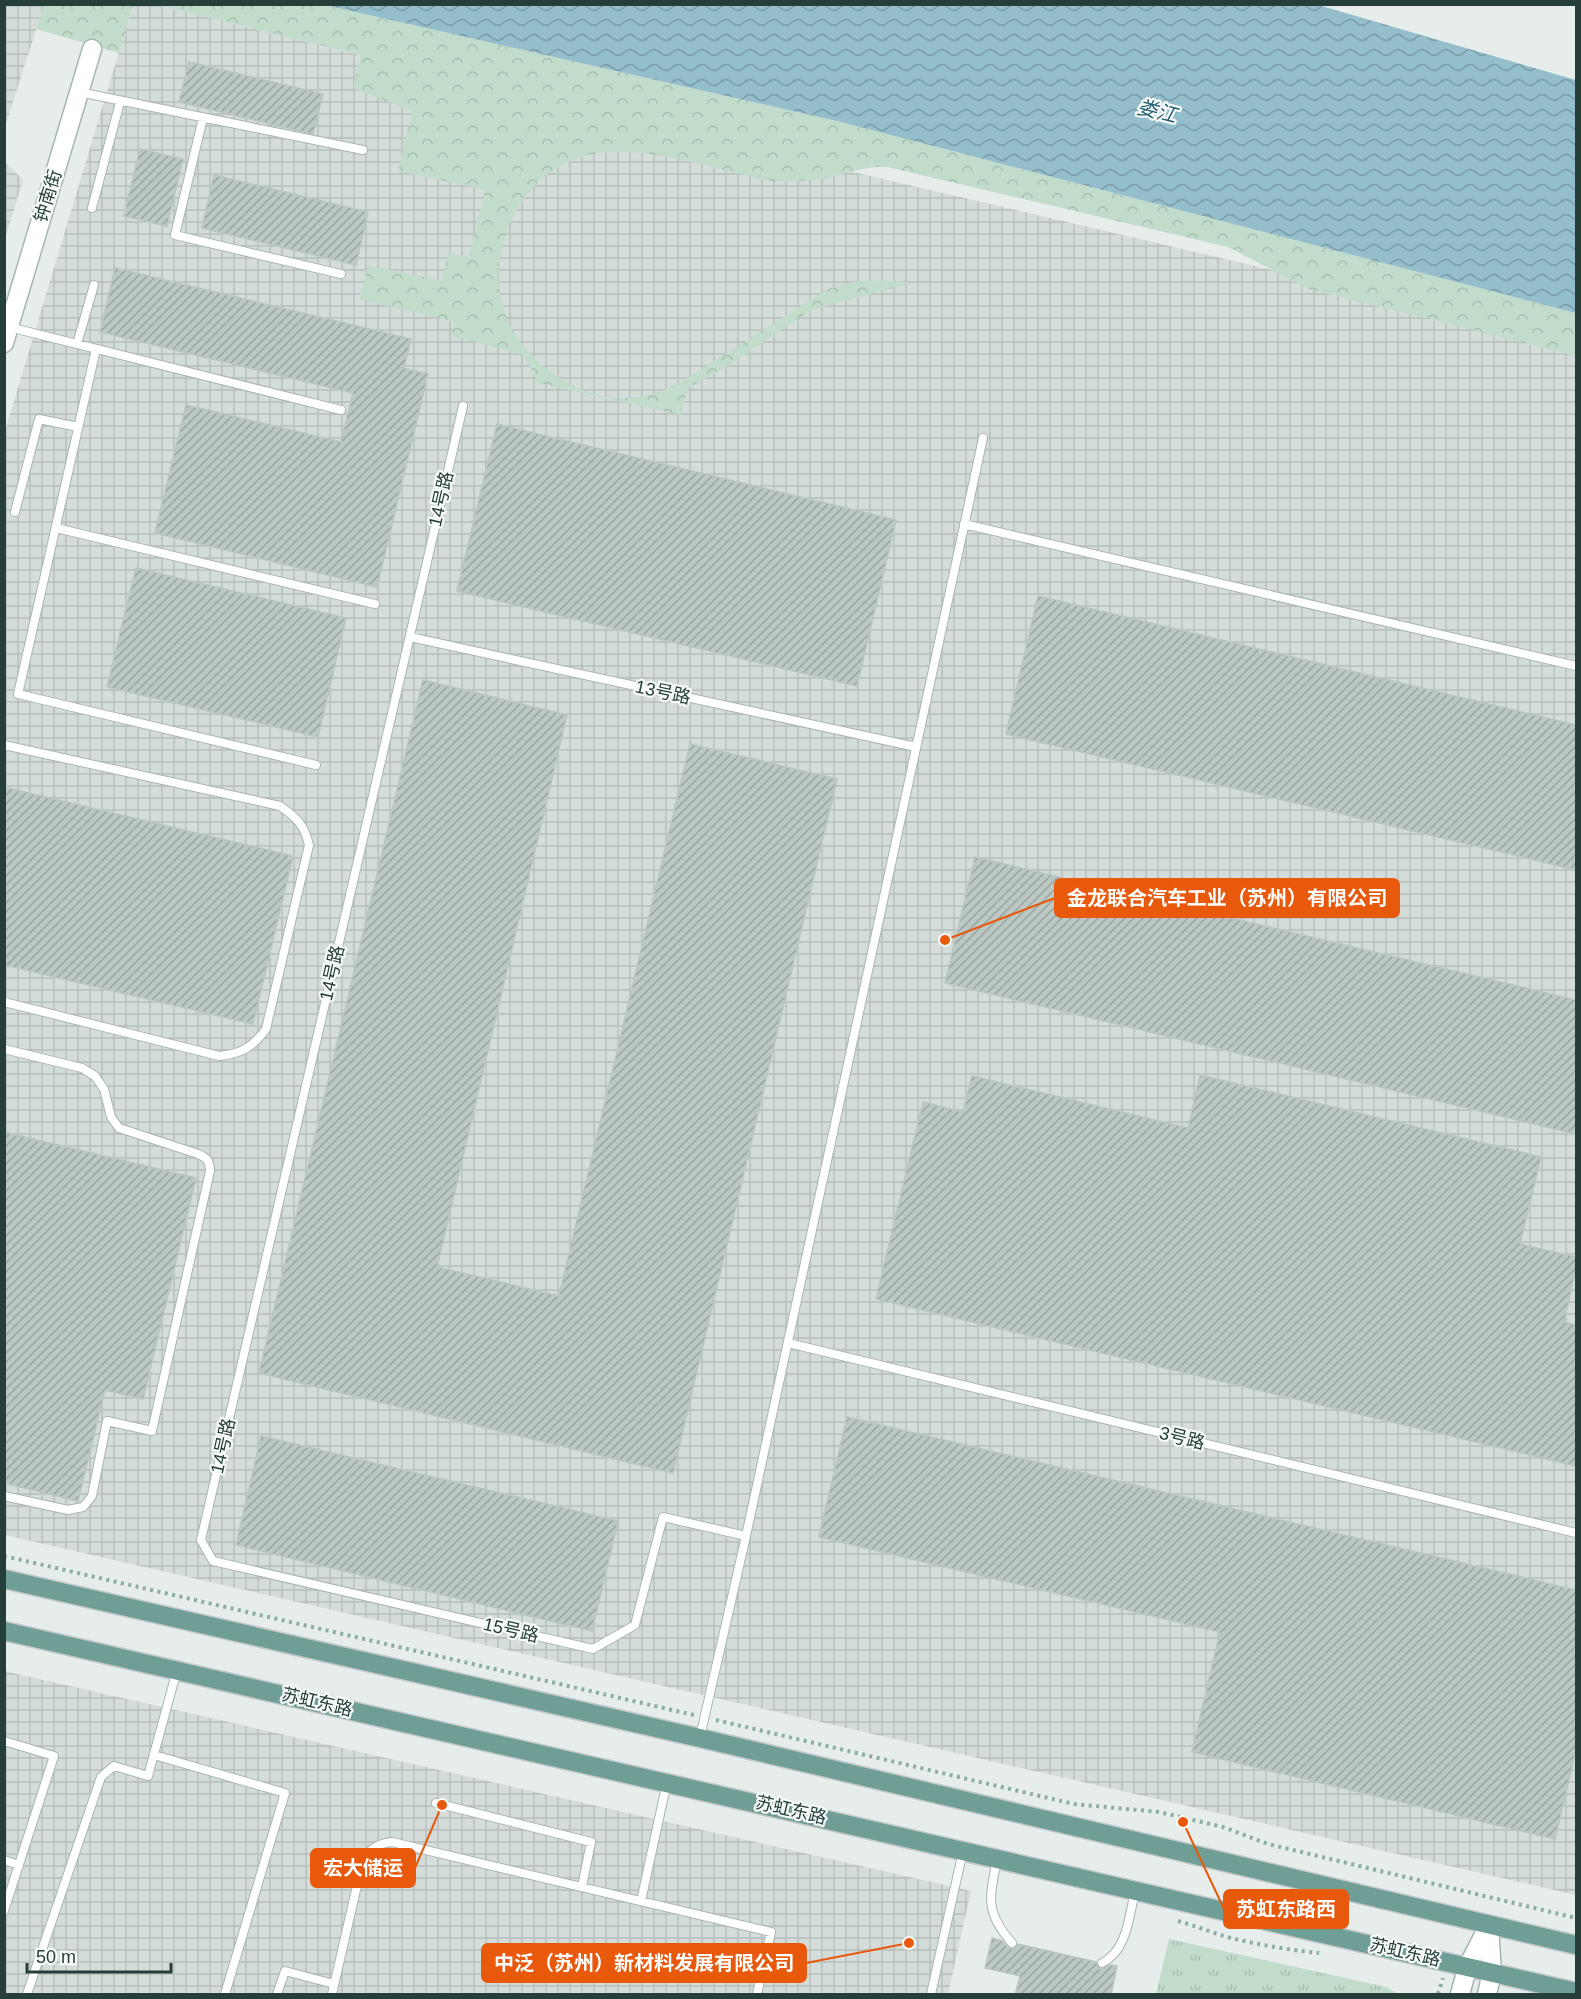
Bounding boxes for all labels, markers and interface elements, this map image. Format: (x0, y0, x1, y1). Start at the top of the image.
water label: 娄江 (1135, 95, 1181, 127)
street label: 钟南街 (31, 167, 65, 225)
street label: 14号路 (425, 469, 457, 529)
street label: 13号路 (634, 676, 692, 708)
callout: 金龙联合汽车工业（苏州）有限公司 (1055, 879, 1399, 917)
text: 金龙联合汽车工业（苏州）有限公司 (1067, 887, 1387, 909)
street label: 14号路 (316, 943, 348, 1003)
street label: 14号路 (207, 1416, 239, 1476)
street label: 3号路 (1157, 1423, 1207, 1453)
street label: 15号路 (481, 1614, 541, 1646)
street label: 苏虹东路 (280, 1684, 354, 1720)
street label: 苏虹东路 (754, 1792, 828, 1828)
callout: 宏大储运 (311, 1849, 415, 1887)
text: 宏大储运 (323, 1857, 403, 1879)
callout: 苏虹东路西 (1224, 1890, 1348, 1928)
text: 苏虹东路西 (1236, 1898, 1336, 1920)
street label: 苏虹东路 (1368, 1934, 1442, 1970)
scale bar (27, 1936, 171, 1974)
callout: 中泛（苏州）新材料发展有限公司 (482, 1944, 806, 1982)
text: 50 m (36, 1947, 76, 1967)
text: 中泛（苏州）新材料发展有限公司 (494, 1952, 794, 1974)

